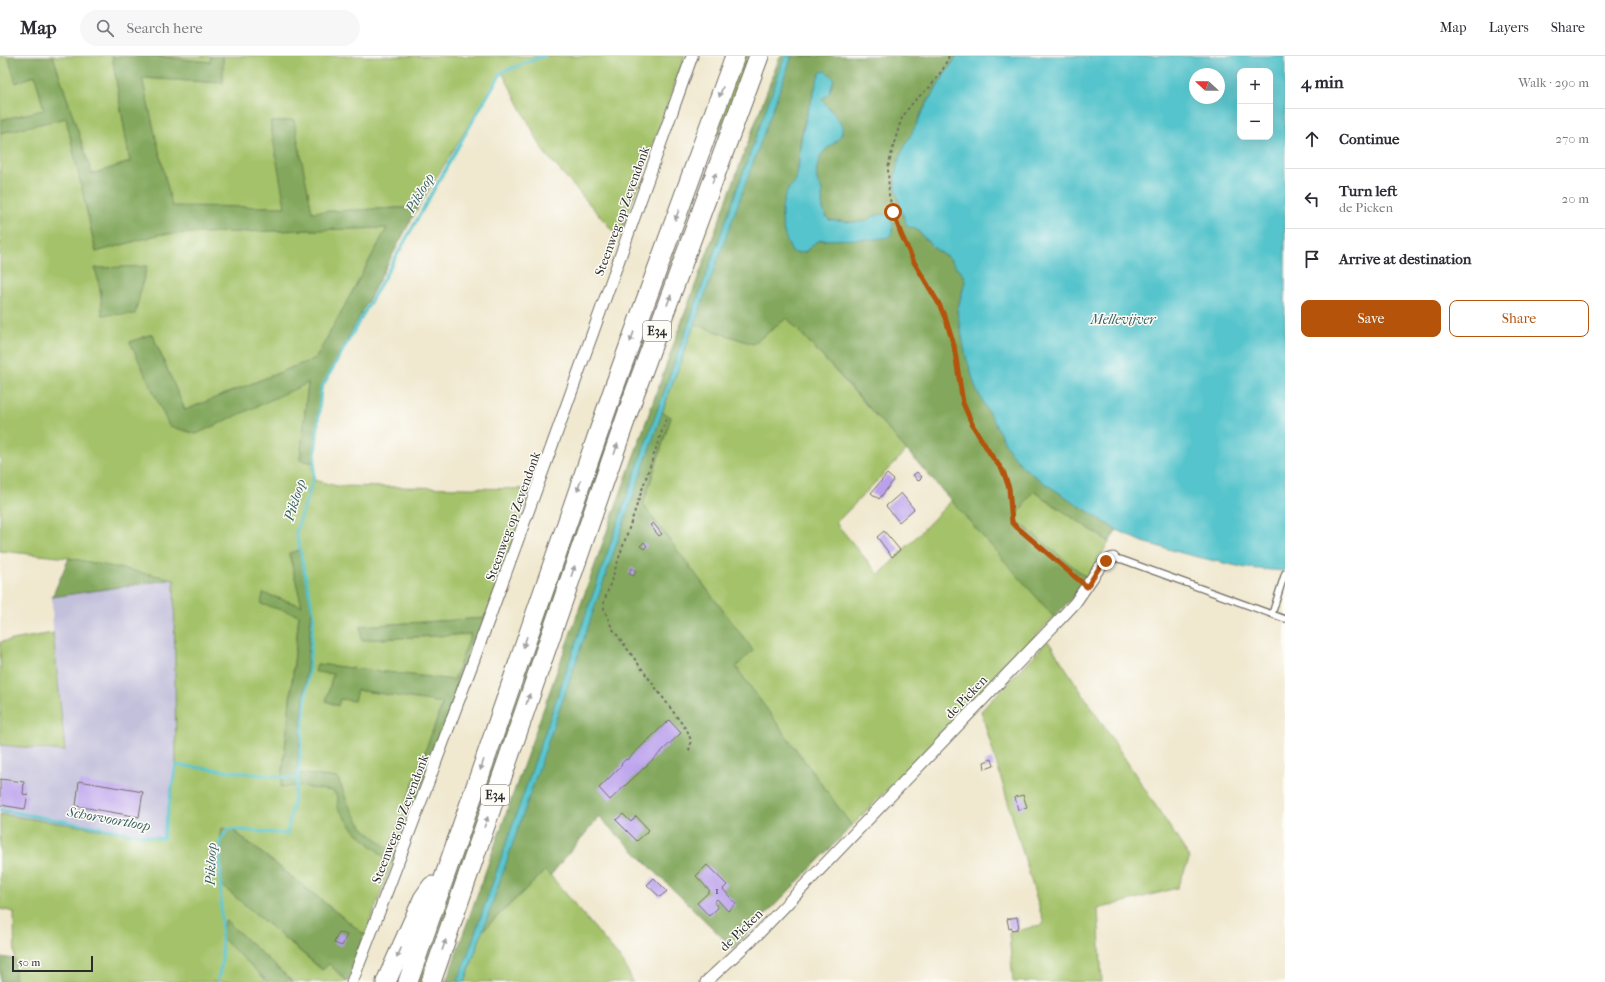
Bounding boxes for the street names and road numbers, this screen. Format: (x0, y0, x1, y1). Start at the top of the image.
street label: Steenweg op Zevendonk (592, 144, 653, 278)
road number: E34 (643, 321, 671, 341)
street label: Steenweg op Zevendonk (483, 449, 544, 583)
street label: de Picken (942, 672, 990, 722)
street label: Steenweg op Zevendonk (369, 752, 432, 885)
road number: E34 (481, 785, 509, 805)
street label: de Picken (716, 906, 766, 954)

